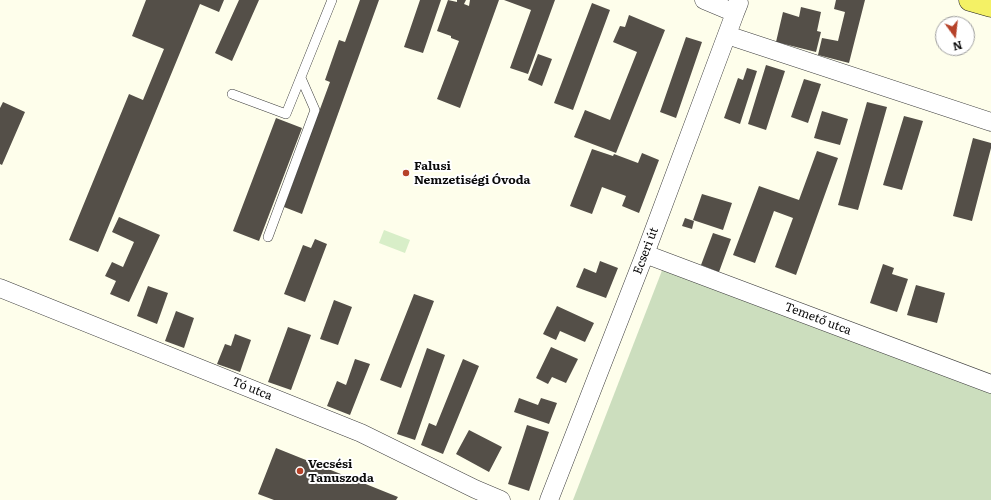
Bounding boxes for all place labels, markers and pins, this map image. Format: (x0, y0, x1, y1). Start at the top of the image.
place label: Falusi Nemzetiségi Óvoda (414, 159, 530, 187)
marker: Falusi Nemzetiségi Óvoda (401, 168, 411, 178)
place label: Vecsési Tanuszoda (308, 457, 374, 485)
marker: Vecsési Tanuszoda (295, 466, 305, 476)

